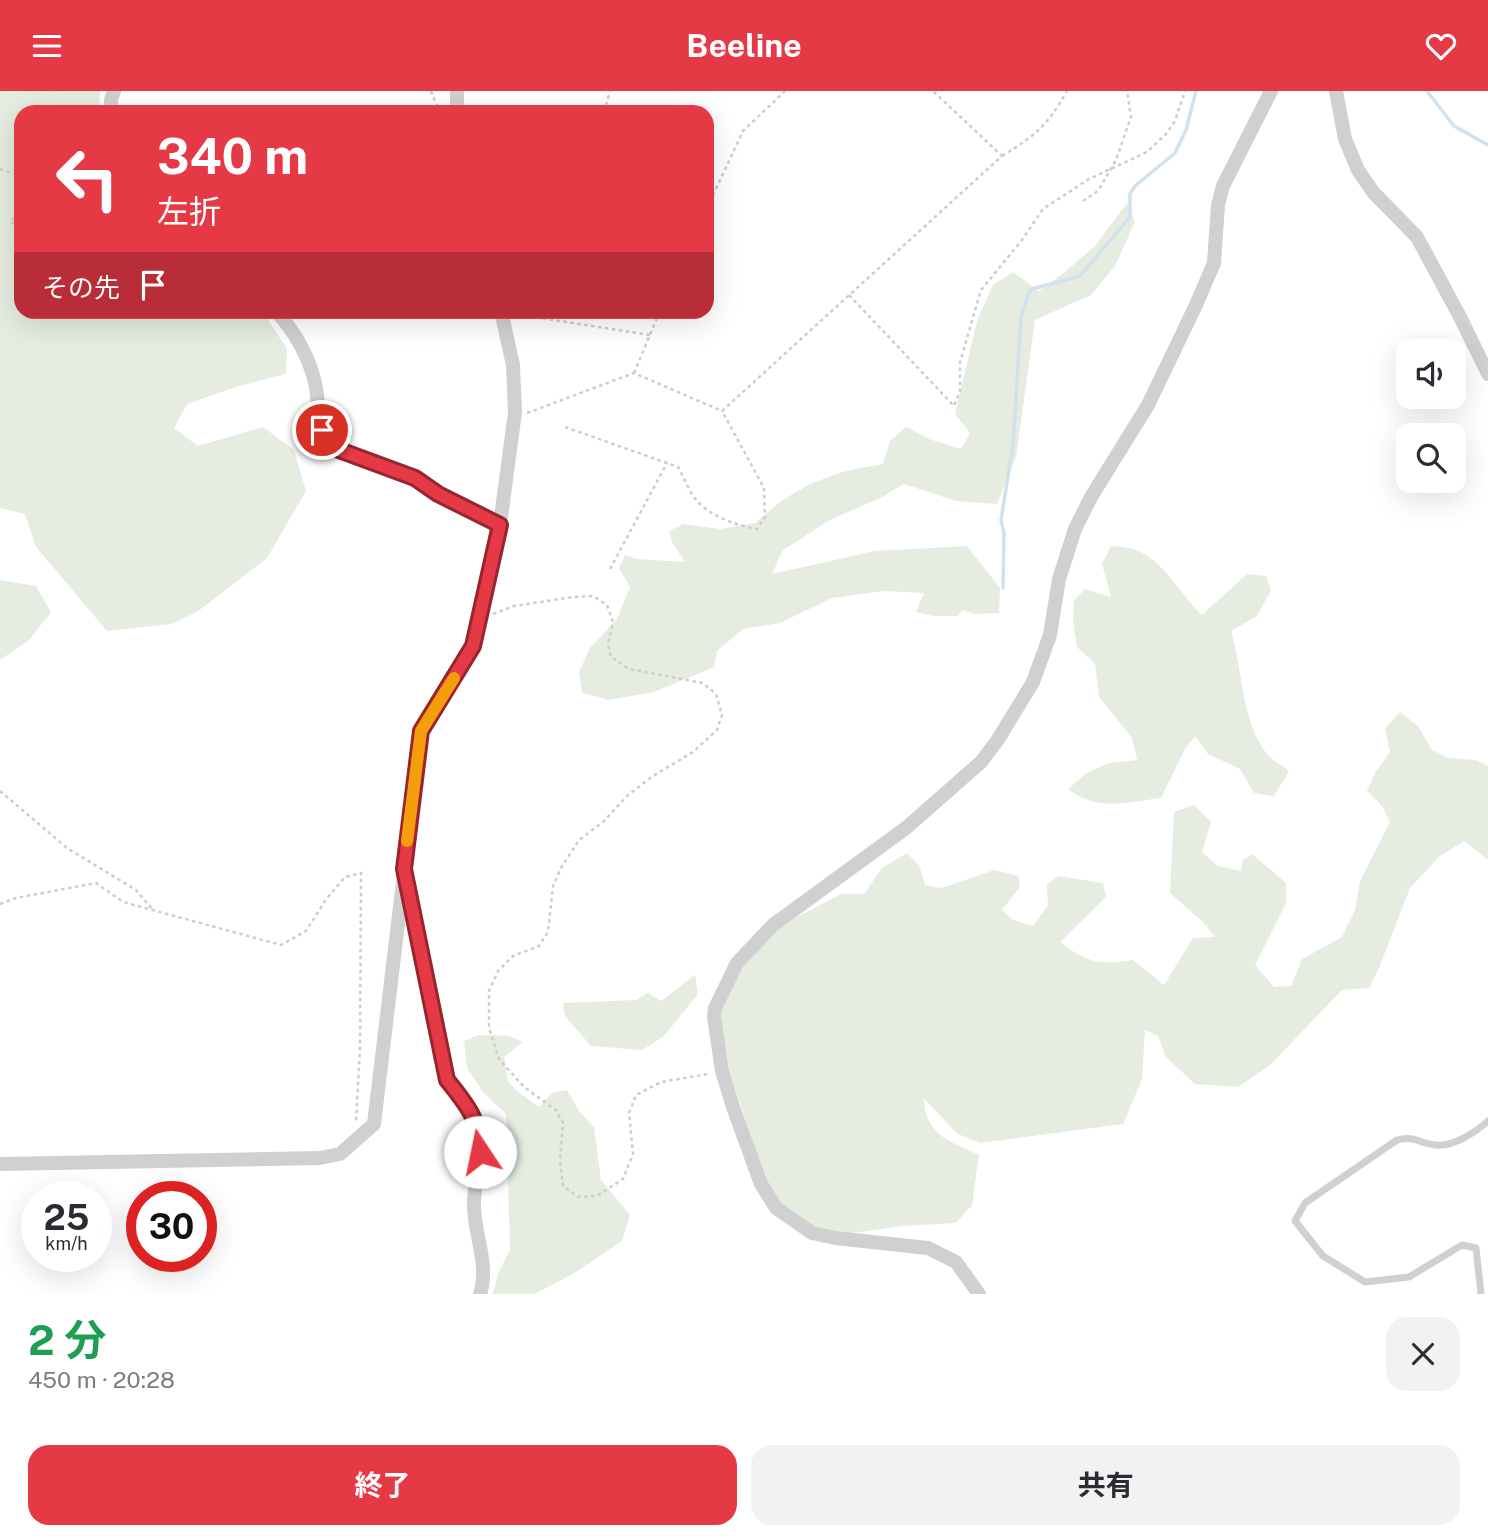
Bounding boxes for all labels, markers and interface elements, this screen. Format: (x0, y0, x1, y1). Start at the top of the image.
icon: menu (28, 27, 66, 65)
text: Beeline (686, 27, 802, 64)
icon: heart (1422, 27, 1460, 65)
text: 340 m (157, 127, 308, 185)
icon: left (42, 133, 133, 224)
text: 左折 (157, 193, 221, 230)
icon: arrive (134, 266, 172, 304)
text: その先 (42, 272, 120, 303)
map controls (1396, 339, 1466, 493)
button: sound (1396, 339, 1466, 409)
pin (292, 400, 352, 460)
icon: arrive (303, 411, 341, 449)
button: search (1396, 423, 1466, 493)
position arrow (443, 1115, 517, 1189)
speed limit sign: 30 (126, 1181, 217, 1272)
text: 25 (44, 1197, 89, 1238)
text: km/h (45, 1233, 88, 1254)
text: 2 分 (28, 1315, 106, 1364)
button: close (1386, 1317, 1460, 1391)
text: 450 m · 20:28 (28, 1366, 175, 1393)
button: 終了 (28, 1445, 737, 1525)
button: 共有 (751, 1445, 1460, 1525)

